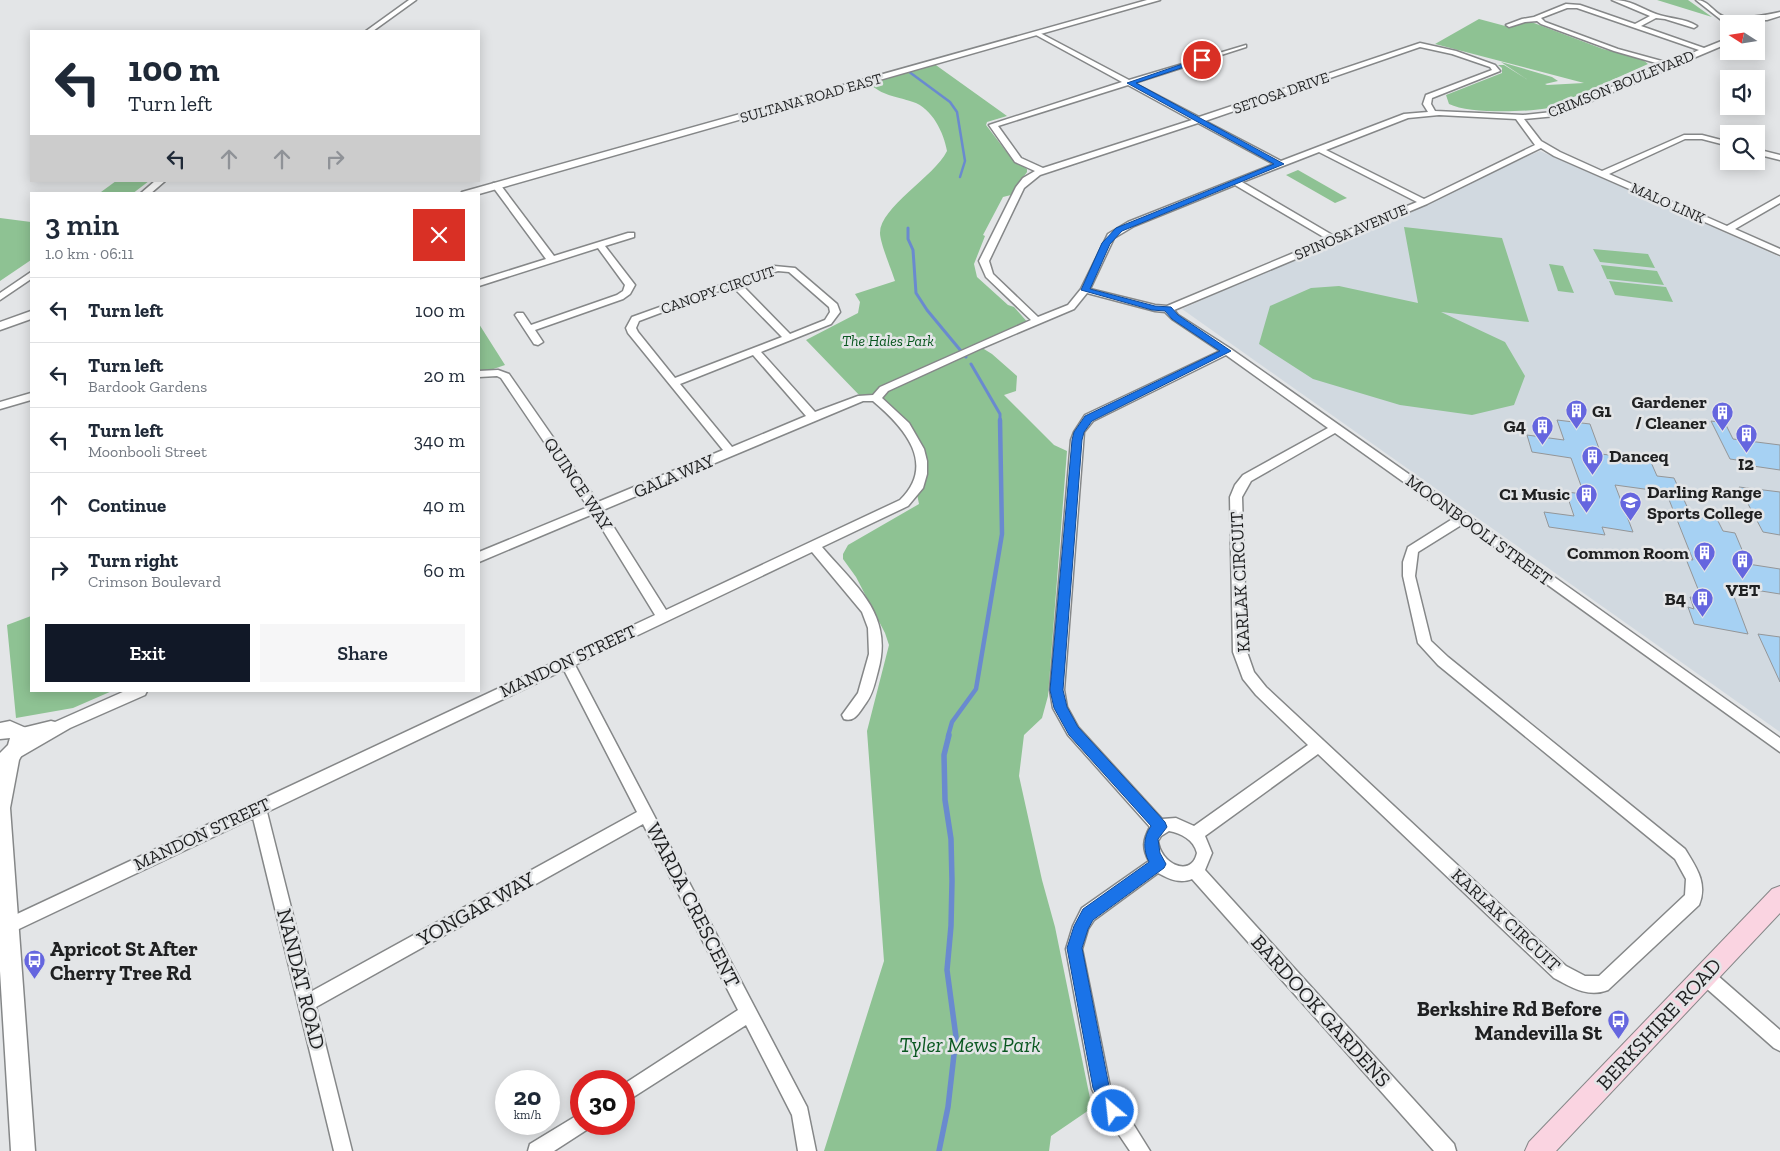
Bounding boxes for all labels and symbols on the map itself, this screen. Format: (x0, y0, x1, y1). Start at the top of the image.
north arrow (1720, 15, 1765, 60)
pin (1181, 39, 1223, 81)
street label: CRIMSON BOULEVARD (1545, 46, 1697, 122)
street label: SETOSA DRIVE (1231, 68, 1332, 118)
street label: SULTANA ROAD EAST (738, 69, 884, 127)
street label: MALO LINK (1628, 179, 1708, 227)
street label: SPINOSA AVENUE (1292, 200, 1410, 264)
street label: CANOPY CIRCUIT (658, 262, 778, 318)
park label: The Hales Park (842, 332, 934, 350)
place label: Gardener / Cleaner (1631, 391, 1707, 434)
building icon: G1 (1564, 399, 1588, 430)
place label: G1 (1592, 400, 1612, 422)
building icon: Gardener / Cleaner (1711, 400, 1735, 431)
building icon: G4 (1530, 414, 1554, 445)
place label: G4 (1503, 415, 1526, 437)
building icon: I2 (1734, 422, 1758, 453)
street label: QUINCE WAY (539, 433, 617, 535)
building icon: Danceq (1581, 444, 1605, 475)
place label: Danceq (1609, 445, 1669, 467)
street label: GALA WAY (630, 449, 718, 503)
place label: I2 (1738, 453, 1754, 475)
street label: MOONBOOLI STREET (1401, 469, 1557, 591)
place label: Darling Range Sports College (1647, 481, 1763, 524)
building icon: C1 Music (1574, 482, 1598, 513)
place label: C1 Music (1499, 483, 1571, 505)
school or university icon: Darling Range Sports College (1619, 490, 1643, 521)
street label: KARLAK CIRCUIT (1225, 511, 1255, 653)
building icon: Common Room (1693, 541, 1717, 572)
place label: Common Room (1567, 542, 1689, 564)
building icon: VET (1731, 548, 1755, 579)
place label: VET (1726, 579, 1761, 601)
building icon: B4 (1690, 587, 1714, 618)
place label: B4 (1665, 588, 1686, 610)
street label: MANDON STREET (496, 620, 640, 702)
street label: MANDON STREET (130, 793, 274, 875)
street label: WARDA CRESCENT (641, 818, 746, 991)
street label: KARLAK CIRCUIT (1447, 864, 1565, 976)
street label: YONGAR WAY (412, 866, 539, 952)
street label: NANDAT ROAD (272, 906, 331, 1052)
street label: BARDOOK GARDENS (1246, 929, 1396, 1092)
place label: Apricot St After Cherry Tree Rd (50, 936, 198, 985)
bus stop icon: Apricot St After Cherry Tree Rd (22, 949, 46, 980)
street label: BERKSHIRE ROAD (1591, 953, 1726, 1095)
place label: Berkshire Rd Before Mandevilla St (1417, 996, 1603, 1045)
bus stop icon: Berkshire Rd Before Mandevilla St (1606, 1009, 1630, 1040)
park label: Tyler Mews Park (899, 1032, 1041, 1057)
speed limit sign: 30 (570, 1070, 635, 1135)
position arrow (1086, 1084, 1138, 1136)

